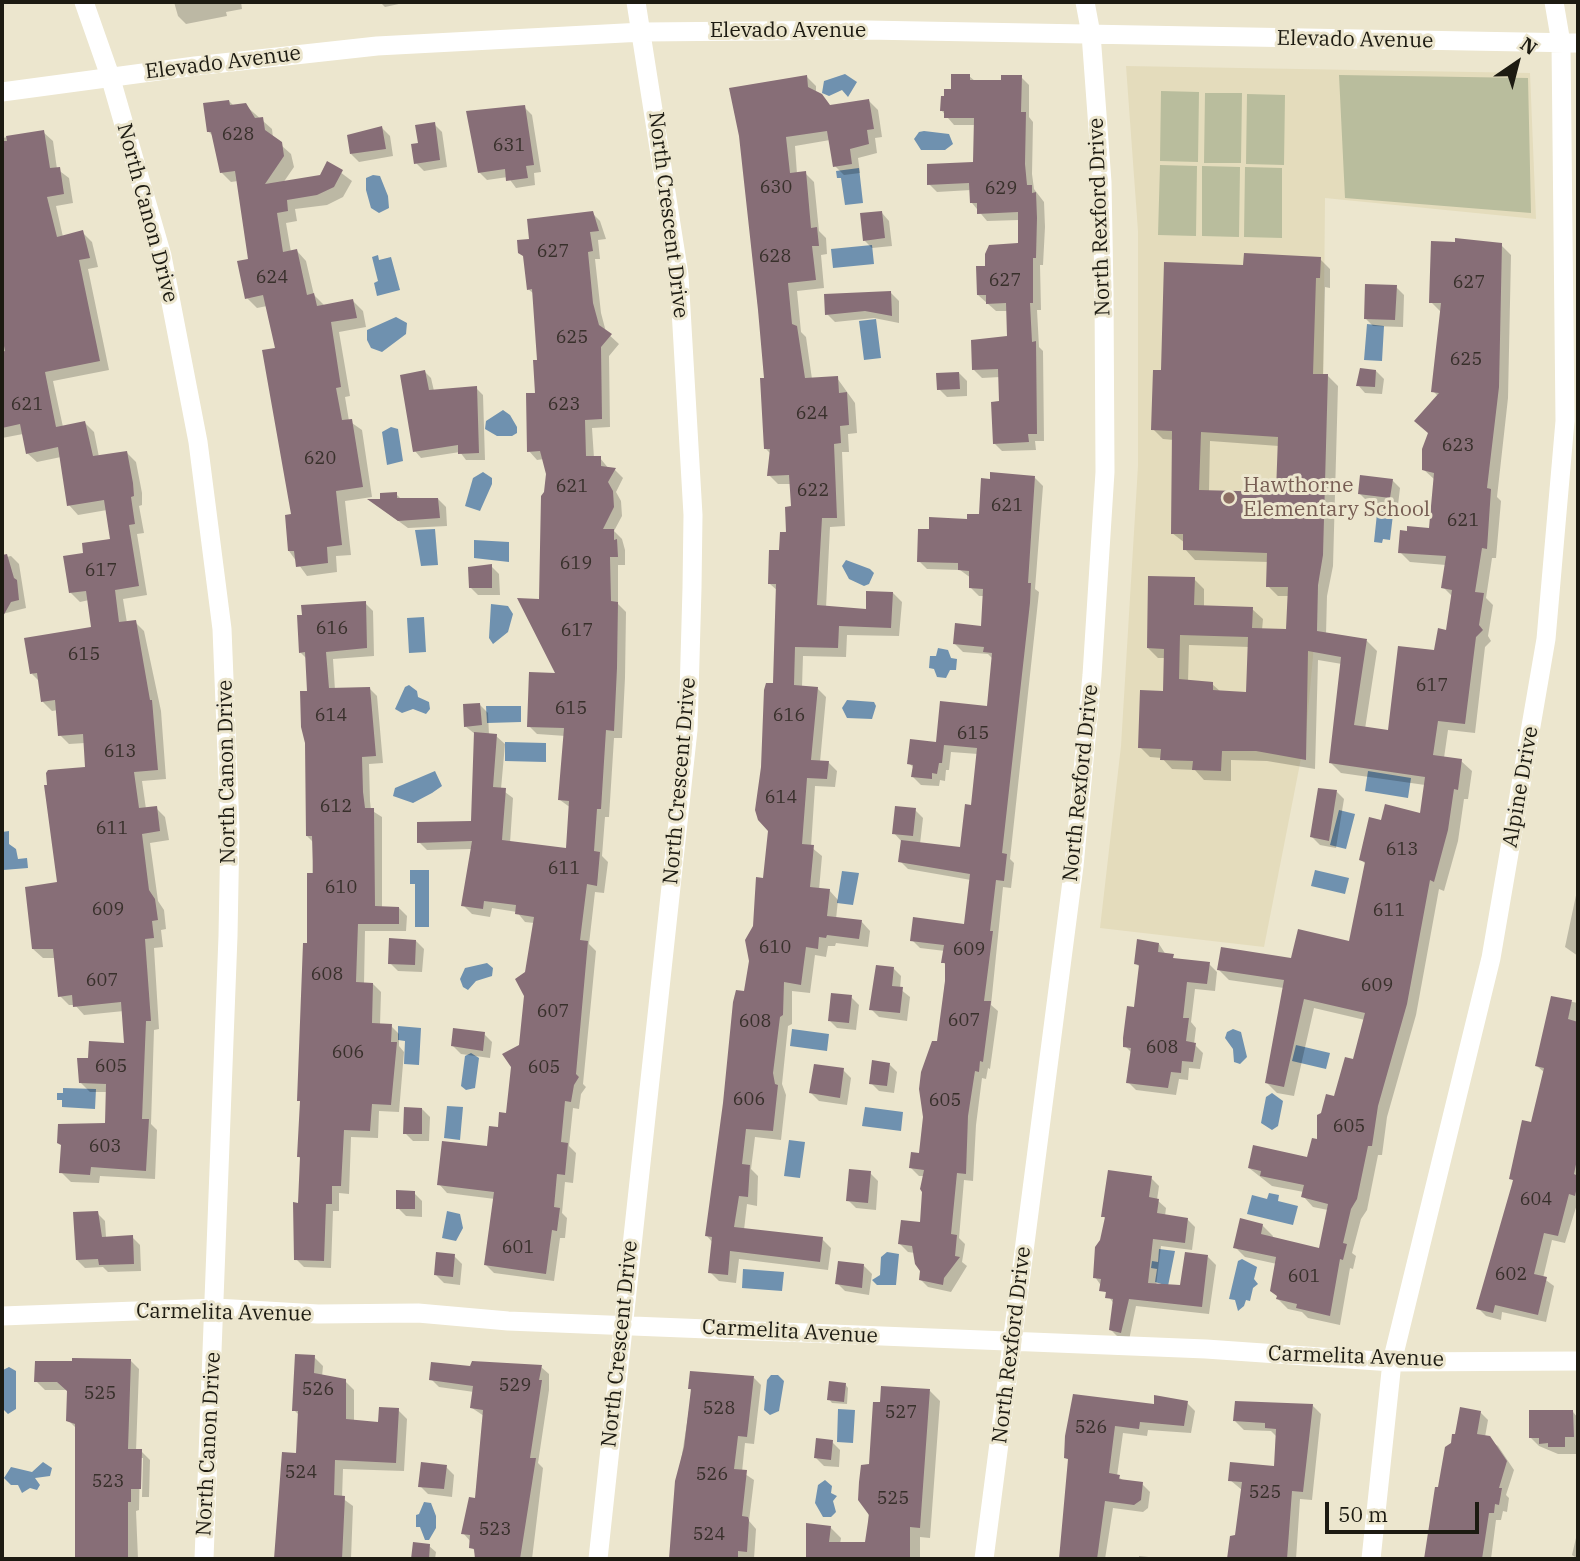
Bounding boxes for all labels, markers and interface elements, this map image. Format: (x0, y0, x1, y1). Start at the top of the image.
street label: Elevado Avenue (710, 18, 866, 44)
street label: Elevado Avenue (1276, 26, 1434, 54)
north arrow (1482, 28, 1552, 98)
text: N (1516, 32, 1542, 60)
street label: Elevado Avenue (144, 41, 302, 85)
street label: North Crescent Drive (643, 110, 693, 320)
street label: North Rexford Drive (1084, 117, 1116, 317)
street label: North Canon Drive (111, 121, 183, 305)
house number: 628 (222, 124, 254, 146)
house number: 631 (493, 135, 525, 157)
house number: 630 (760, 177, 792, 199)
house number: 629 (985, 178, 1017, 200)
house number: 627 (537, 241, 569, 263)
house number: 628 (759, 246, 791, 268)
house number: 624 (256, 267, 288, 289)
house number: 627 (989, 270, 1021, 292)
house number: 627 (1453, 272, 1485, 294)
house number: 625 (556, 327, 588, 349)
house number: 625 (1450, 349, 1482, 371)
house number: 621 (11, 394, 43, 416)
house number: 623 (548, 394, 580, 416)
house number: 624 (796, 403, 828, 425)
house number: 623 (1442, 435, 1474, 457)
house number: 620 (304, 448, 336, 470)
place label: Hawthorne Elementary School (1243, 473, 1430, 523)
house number: 621 (556, 476, 588, 498)
house number: 622 (797, 480, 829, 502)
marker: Hawthorne Elementary School (1221, 490, 1237, 506)
house number: 621 (991, 495, 1023, 517)
house number: 621 (1447, 510, 1479, 532)
house number: 619 (560, 553, 592, 575)
house number: 617 (85, 560, 117, 582)
house number: 616 (316, 618, 348, 640)
house number: 617 (561, 620, 593, 642)
house number: 615 (68, 644, 100, 666)
house number: 617 (1416, 675, 1448, 697)
street label: North Crescent Drive (658, 676, 702, 886)
street label: North Canon Drive (213, 680, 241, 864)
street label: North Rexford Drive (1058, 683, 1104, 883)
house number: 615 (555, 698, 587, 720)
house number: 614 (315, 705, 347, 727)
house number: 616 (773, 705, 805, 727)
house number: 615 (957, 723, 989, 745)
street label: Alpine Drive (1498, 724, 1544, 850)
house number: 613 (104, 741, 136, 763)
house number: 614 (765, 787, 797, 809)
house number: 612 (320, 796, 352, 818)
house number: 611 (96, 818, 128, 840)
house number: 613 (1386, 839, 1418, 861)
house number: 611 (548, 858, 580, 880)
house number: 610 (325, 877, 357, 899)
house number: 609 (92, 899, 124, 921)
house number: 611 (1373, 900, 1405, 922)
house number: 610 (759, 937, 791, 959)
house number: 609 (953, 939, 985, 961)
house number: 608 (311, 964, 343, 986)
house number: 607 (86, 970, 118, 992)
house number: 609 (1361, 975, 1393, 997)
house number: 607 (537, 1001, 569, 1023)
house number: 607 (948, 1010, 980, 1032)
house number: 608 (739, 1011, 771, 1033)
house number: 608 (1146, 1037, 1178, 1059)
house number: 606 (332, 1042, 364, 1064)
house number: 605 (95, 1056, 127, 1078)
house number: 605 (528, 1057, 560, 1079)
house number: 606 (733, 1089, 765, 1111)
house number: 605 (929, 1090, 961, 1112)
house number: 605 (1333, 1116, 1365, 1138)
house number: 603 (89, 1136, 121, 1158)
house number: 604 (1520, 1189, 1552, 1211)
house number: 601 (502, 1237, 534, 1259)
street label: North Crescent Drive (597, 1239, 643, 1449)
street label: North Rexford Drive (987, 1245, 1037, 1445)
house number: 602 (1495, 1264, 1527, 1286)
house number: 601 (1288, 1266, 1320, 1288)
street label: Carmelita Avenue (136, 1299, 312, 1327)
street label: Carmelita Avenue (701, 1315, 879, 1349)
street label: Carmelita Avenue (1268, 1341, 1444, 1373)
street label: North Canon Drive (192, 1351, 226, 1537)
house number: 529 (499, 1375, 531, 1397)
house number: 526 (302, 1379, 334, 1401)
house number: 525 (84, 1383, 116, 1405)
house number: 528 (703, 1398, 735, 1420)
house number: 527 (885, 1402, 917, 1424)
house number: 526 (1075, 1417, 1107, 1439)
house number: 524 (285, 1462, 317, 1484)
house number: 526 (696, 1464, 728, 1486)
house number: 523 (92, 1471, 124, 1493)
house number: 525 (1249, 1482, 1281, 1504)
house number: 525 (877, 1488, 909, 1510)
scale bar (1328, 1488, 1482, 1532)
text: 50 m (1338, 1500, 1388, 1528)
house number: 523 (479, 1519, 511, 1541)
house number: 524 (693, 1524, 725, 1546)

